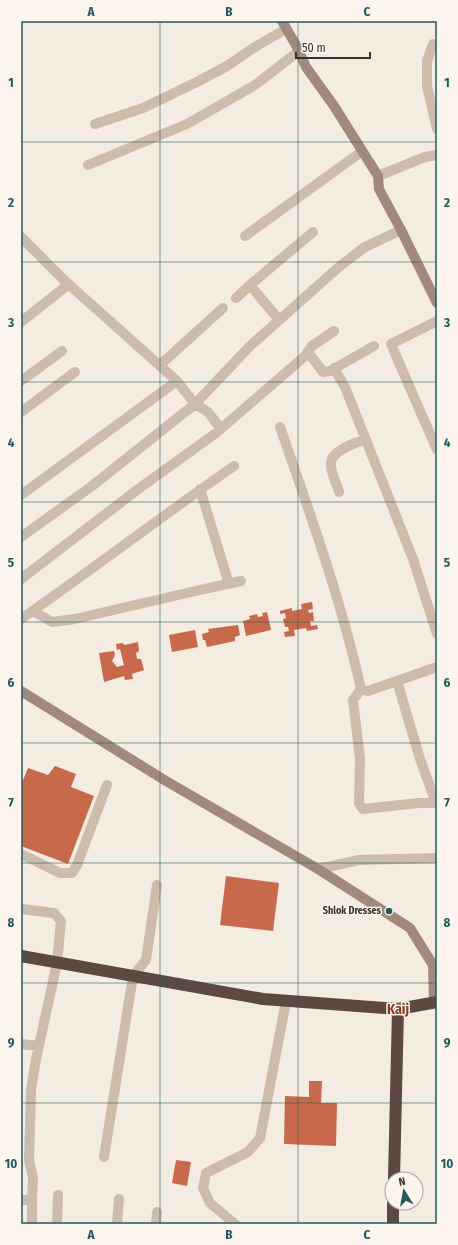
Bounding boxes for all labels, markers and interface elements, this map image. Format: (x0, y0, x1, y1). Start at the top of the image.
text: A (86, 4, 95, 19)
text: B (225, 4, 233, 19)
text: C (364, 4, 371, 19)
scale bar (296, 34, 370, 60)
text: 50 m (302, 41, 326, 55)
text: 1 (8, 75, 14, 90)
text: 1 (444, 75, 450, 90)
text: 2 (7, 195, 14, 210)
text: 2 (443, 195, 450, 210)
text: 3 (7, 315, 14, 330)
text: 3 (443, 315, 450, 330)
text: 4 (8, 435, 15, 450)
text: 4 (444, 435, 451, 450)
text: 5 (8, 555, 14, 570)
text: 5 (444, 555, 450, 570)
text: 6 (8, 675, 15, 690)
text: 6 (444, 675, 451, 690)
text: 7 (8, 795, 14, 810)
text: 7 (444, 795, 450, 810)
place label: Shlok Dresses (323, 905, 382, 917)
marker: Shlok Dresses (384, 906, 394, 916)
text: 8 (8, 915, 15, 930)
text: 8 (444, 915, 451, 930)
district label: Kaij (387, 1001, 409, 1018)
text: 9 (8, 1035, 15, 1050)
text: 9 (444, 1035, 451, 1050)
text: 10 (5, 1156, 17, 1171)
text: 10 (441, 1156, 453, 1171)
north arrow (384, 1171, 424, 1211)
text: N (398, 1175, 407, 1189)
text: A (86, 1227, 95, 1242)
text: B (225, 1227, 233, 1242)
text: C (364, 1227, 371, 1242)

